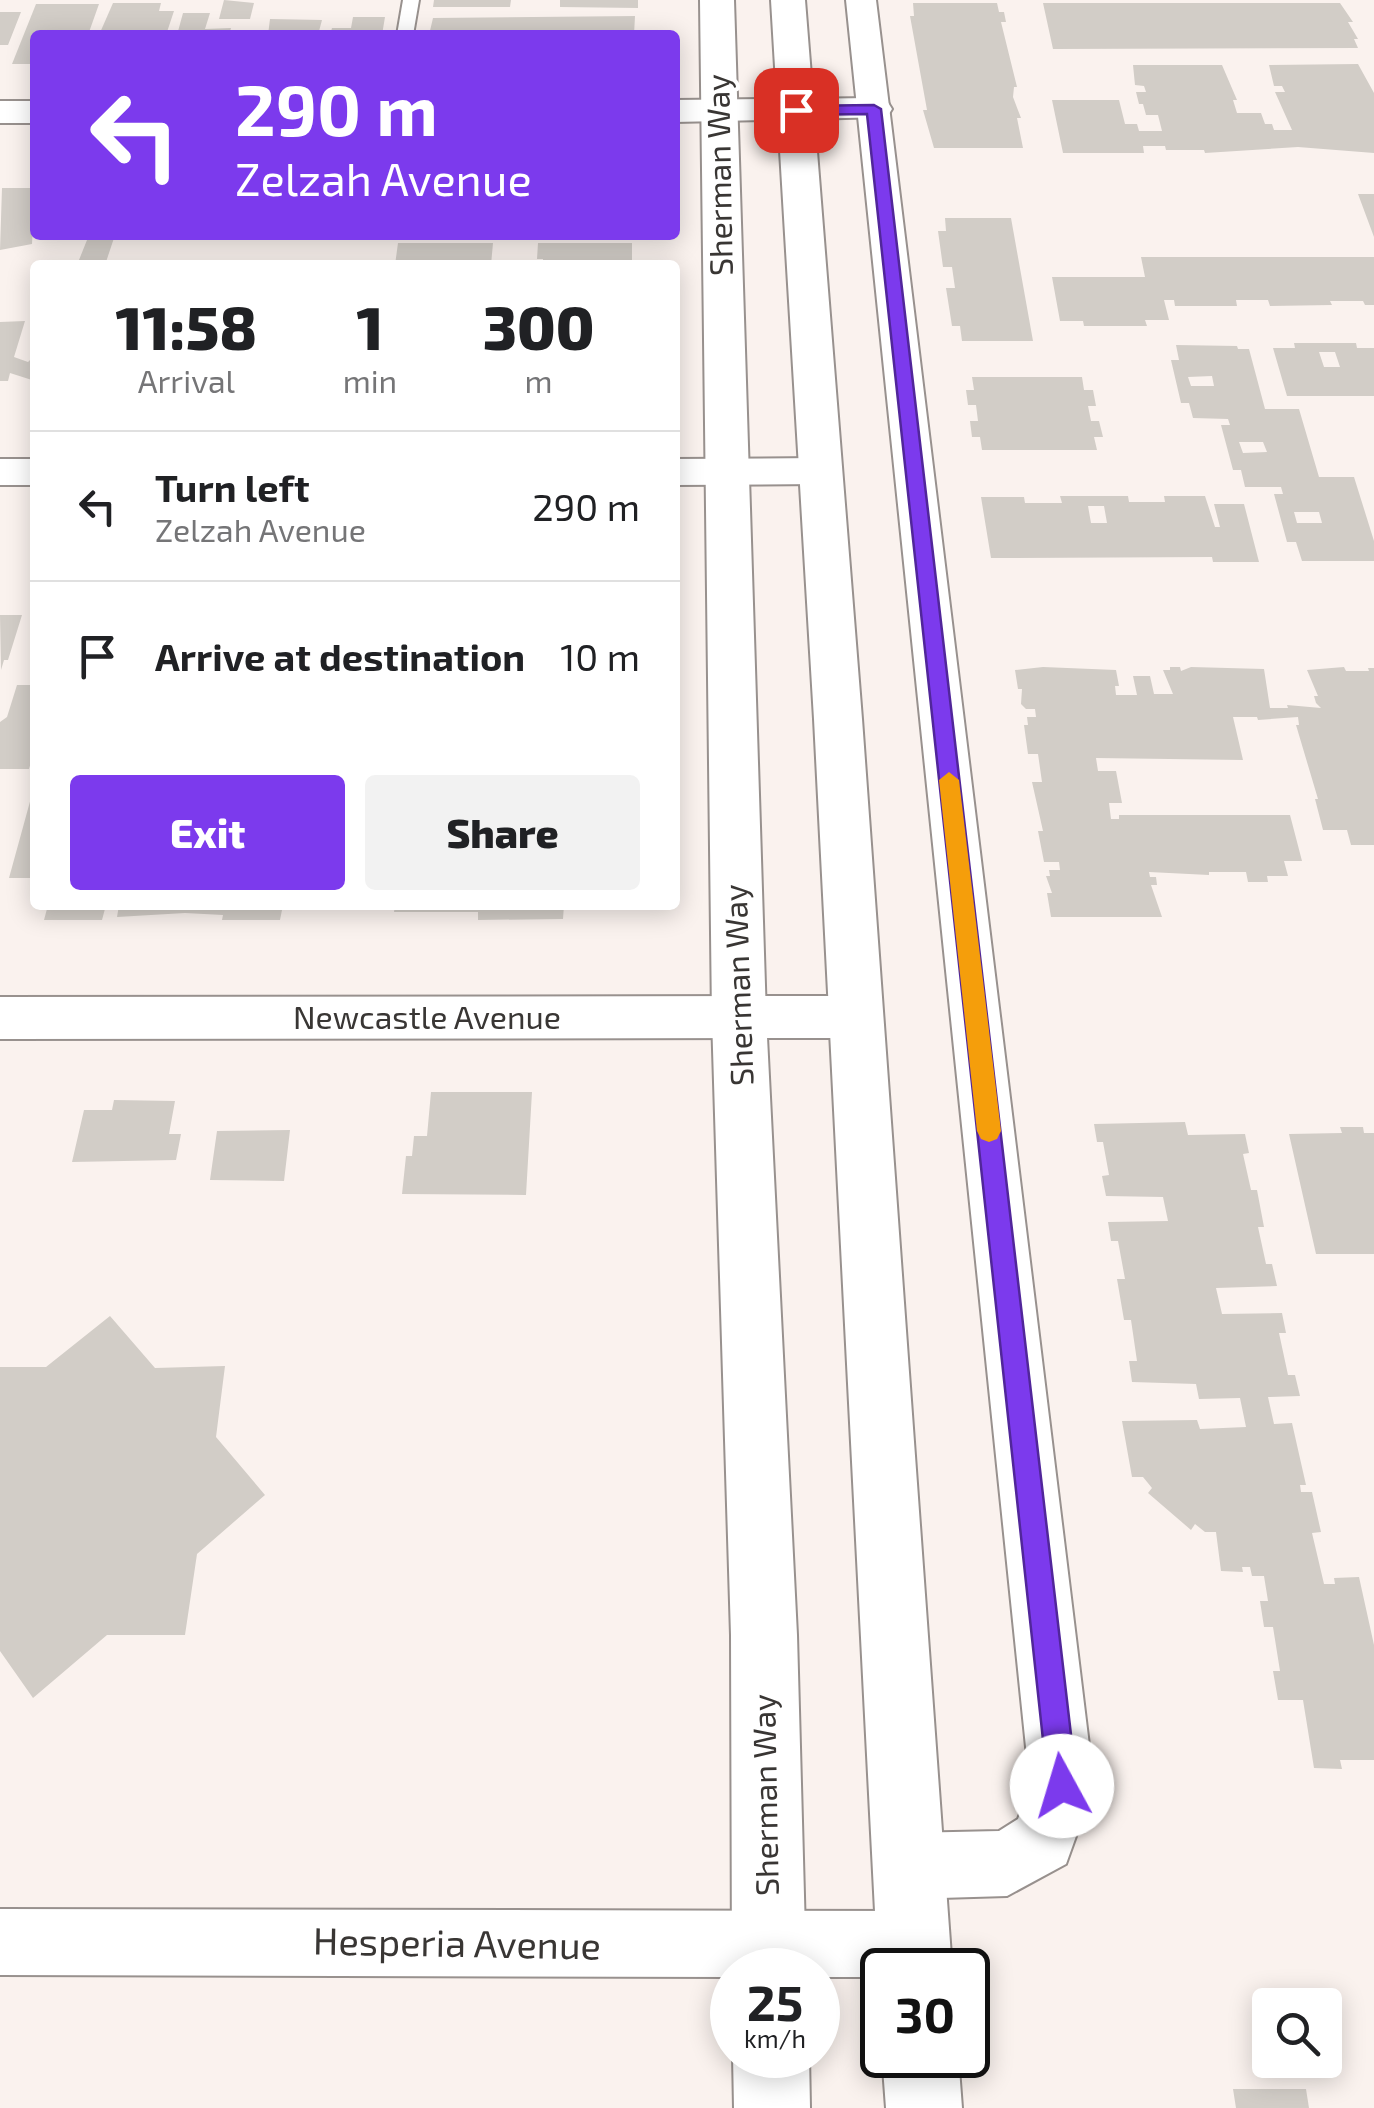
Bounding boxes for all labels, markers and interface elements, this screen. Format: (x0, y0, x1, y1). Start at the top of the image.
text: 290 m (235, 66, 438, 150)
pin (754, 68, 839, 153)
icon: left (70, 70, 200, 200)
street label: Sherman Way (697, 74, 739, 276)
icon: arrive (769, 83, 824, 138)
text: Zelzah Avenue (235, 151, 532, 205)
text: 11:58 (115, 290, 257, 362)
text: 1 (356, 290, 383, 362)
text: 300 (483, 290, 595, 362)
text: Arrival (138, 361, 235, 399)
text: min (343, 361, 397, 399)
text: m (525, 361, 553, 399)
text: Turn left (155, 464, 310, 510)
icon: left (70, 479, 125, 534)
text: 290 m (532, 483, 640, 529)
text: Zelzah Avenue (155, 510, 366, 548)
icon: arrive (70, 629, 125, 684)
text: Arrive at destination (155, 633, 525, 679)
text: 10 m (560, 633, 640, 679)
button: Exit (70, 775, 345, 890)
button: Share (365, 775, 640, 890)
street label: Sherman Way (714, 883, 760, 1087)
street label: Newcastle Avenue (293, 997, 561, 1035)
street label: Sherman Way (743, 1694, 785, 1896)
position arrow (1010, 1734, 1114, 1838)
street label: Hesperia Avenue (313, 1916, 601, 1968)
speed limit sign: 30 (860, 1948, 990, 2078)
text: 25 (747, 1971, 803, 2031)
map controls (1252, 1988, 1342, 2078)
button: search (1252, 1988, 1342, 2078)
text: km/h (744, 2023, 806, 2053)

